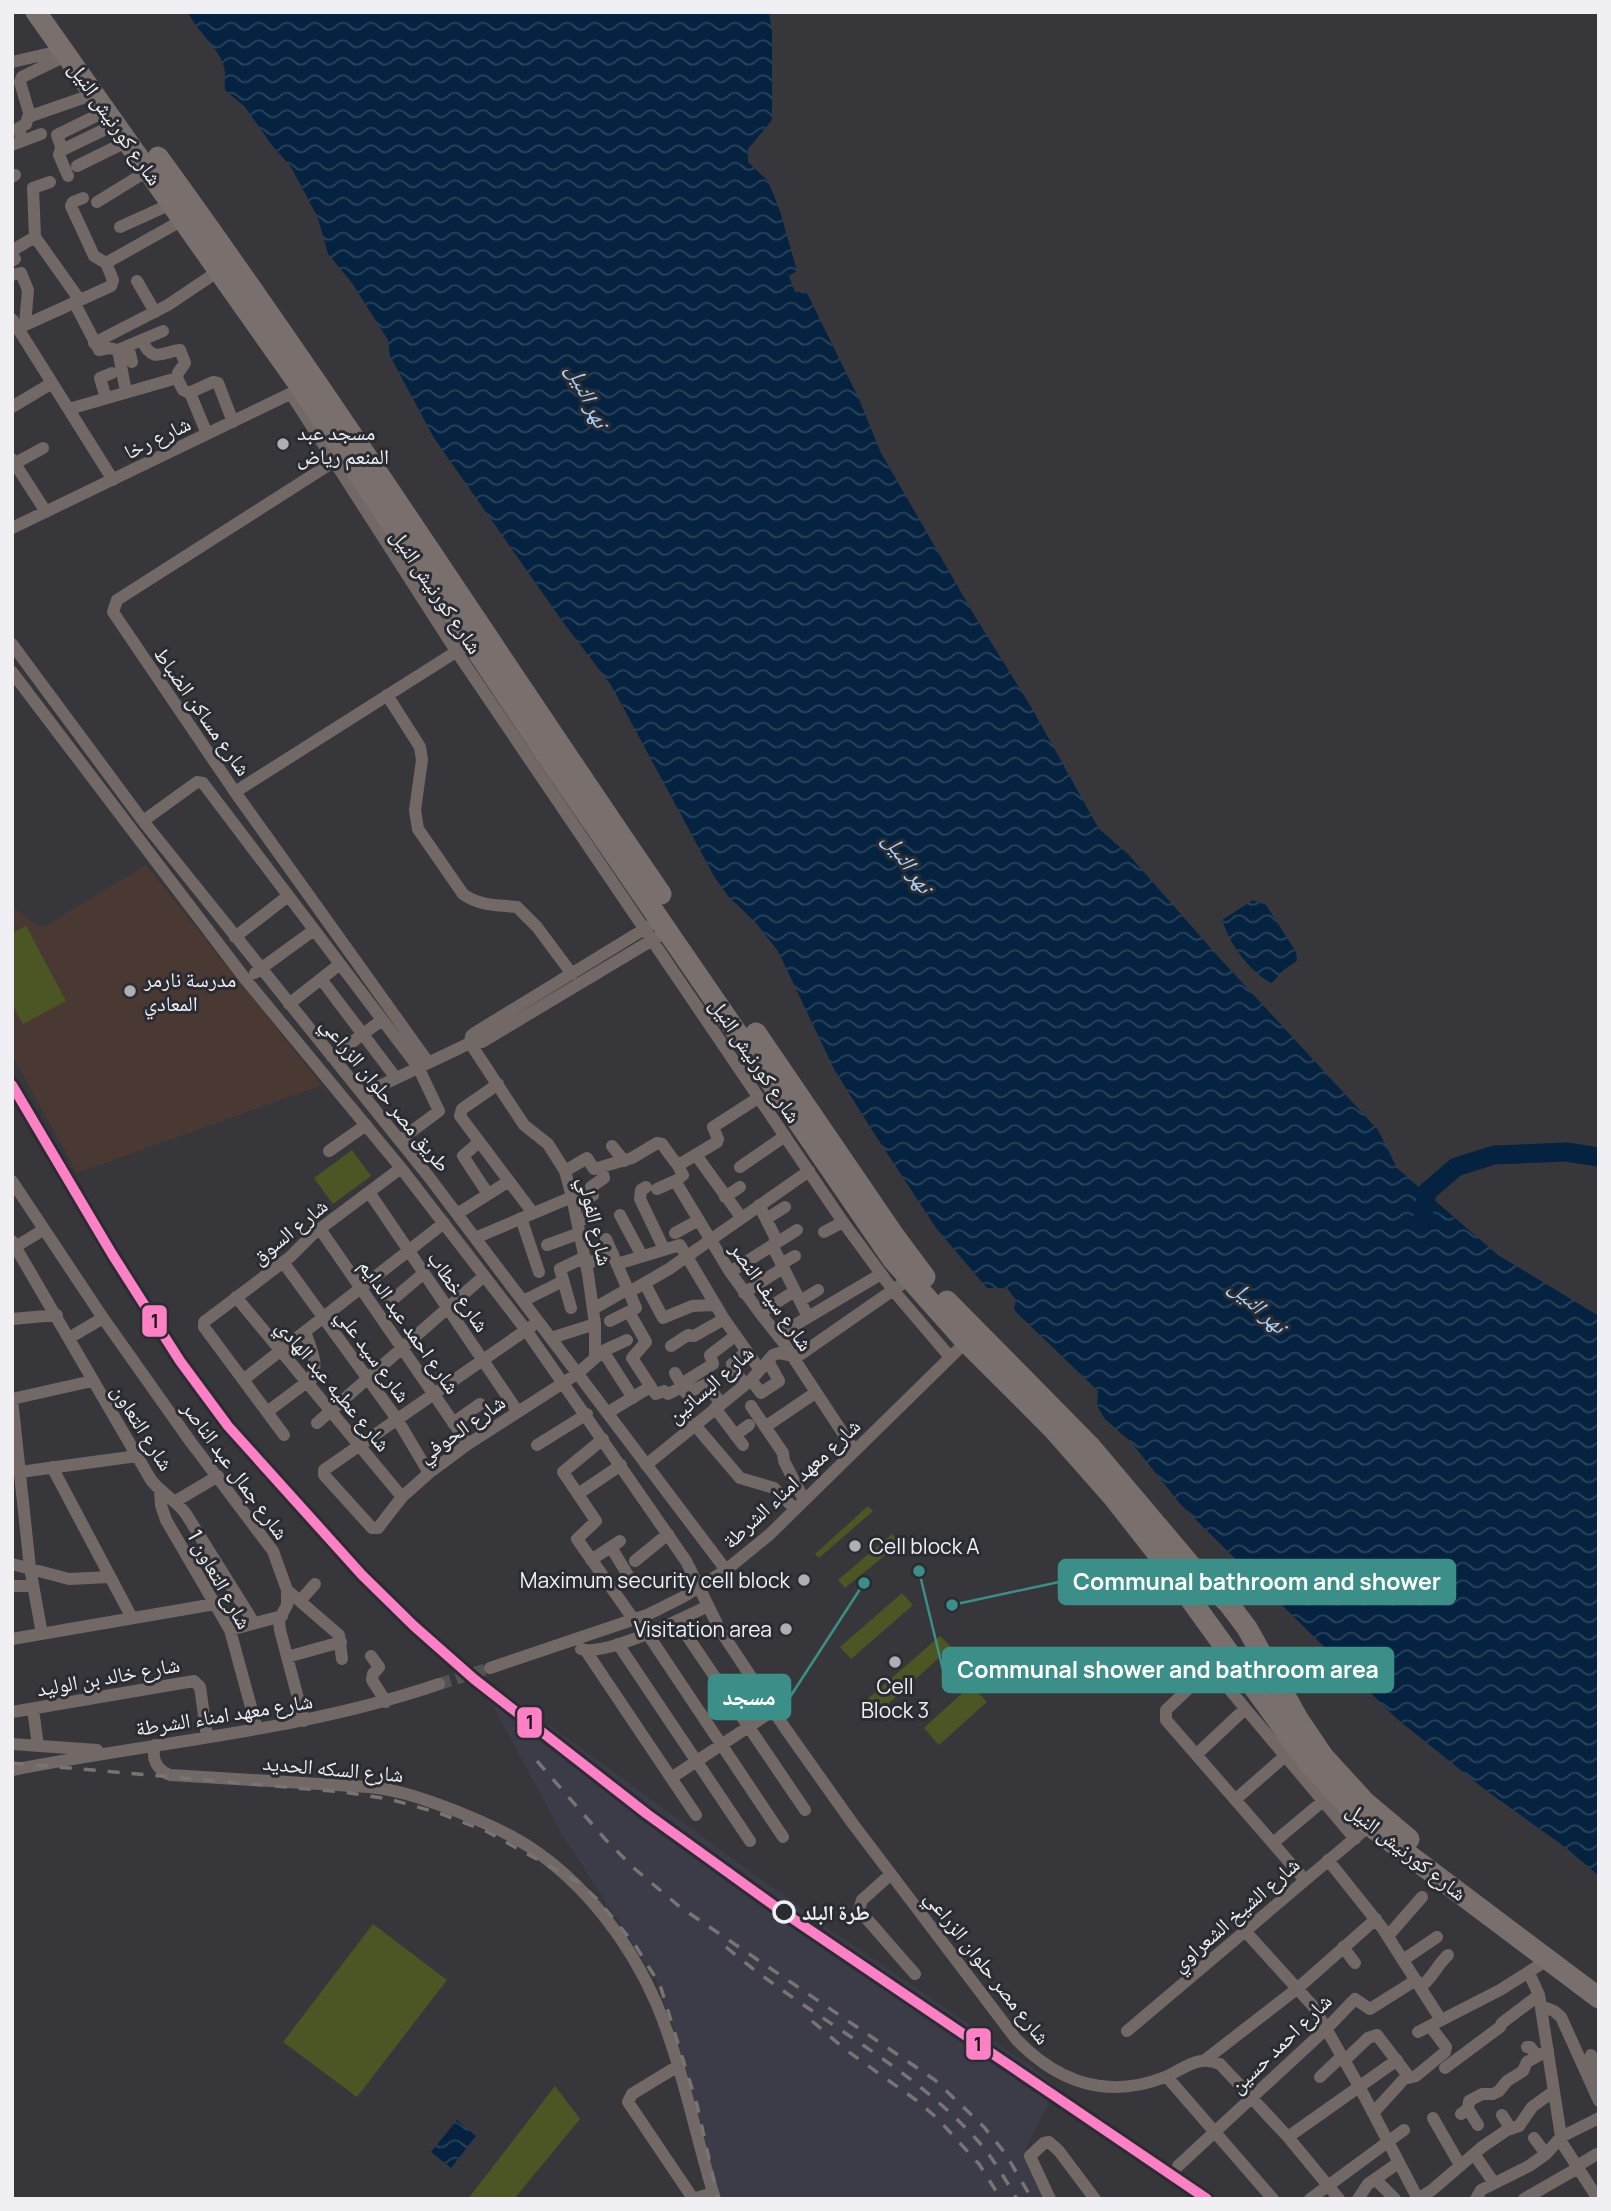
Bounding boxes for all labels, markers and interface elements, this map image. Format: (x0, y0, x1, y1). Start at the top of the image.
street label: شارع كورنيش النيل (63, 55, 169, 191)
water label: نهر النيل (560, 357, 620, 435)
street label: شارع رخا (119, 409, 195, 465)
place label: مسجد عبد المنعم رياض (297, 418, 389, 471)
marker: مسجد عبد المنعم رياض (275, 436, 291, 452)
street label: شارع كورنيش النيل (385, 523, 489, 659)
street label: شارع مساكن الضباط (148, 641, 258, 781)
water label: نهر النيل (876, 825, 943, 902)
place label: مدرسة نارمر المعادي (143, 965, 236, 1020)
marker: مدرسة نارمر المعادي (122, 983, 138, 999)
street label: شارع كورنيش النيل (704, 992, 808, 1128)
street label: طريق مصر حلوان الزراعي (312, 1011, 457, 1179)
street label: شارع الفولي (569, 1174, 620, 1269)
street label: شارع السوق (245, 1192, 333, 1270)
street label: شارع سيف النصر (723, 1235, 820, 1356)
street label: شارع خطاب (422, 1245, 496, 1337)
street label: شارع احمد عبد الدايم (352, 1253, 467, 1400)
water label: نهر النيل (1223, 1270, 1297, 1342)
street label: شارع سيد علي (328, 1302, 418, 1410)
line badge: 1 (141, 1304, 168, 1338)
text: 1 (151, 1308, 159, 1334)
street label: شارع عطيه عبد الهادي (268, 1313, 398, 1459)
street label: شارع البساتين (661, 1339, 759, 1429)
street label: شارع التعاون (105, 1378, 181, 1476)
street label: شارع الحوفي (412, 1388, 512, 1471)
street label: شارع جمال عبد الناصر (176, 1394, 296, 1545)
street label: شارع معهد امناء الشرطة (716, 1412, 866, 1554)
street label: شارع التعاون 1 (181, 1524, 259, 1634)
place label: Cell block A (869, 1532, 980, 1560)
marker: Cell block A (847, 1538, 863, 1554)
callout: Communal bathroom and shower (1059, 1560, 1455, 1604)
text: Communal bathroom and shower (1073, 1565, 1441, 1597)
place label: Maximum security cell block (520, 1566, 791, 1594)
marker: Maximum security cell block (796, 1572, 812, 1588)
place label: Visitation area (634, 1615, 772, 1643)
marker: Visitation area (778, 1621, 794, 1637)
callout: Communal shower and bathroom area (943, 1648, 1393, 1692)
street label: شارع خالد بن الوليد (34, 1650, 182, 1702)
text: Communal shower and bathroom area (957, 1653, 1379, 1685)
marker: Cell Block 3 (887, 1654, 903, 1670)
place label: Cell Block 3 (861, 1672, 929, 1724)
callout: مسجد (709, 1675, 790, 1719)
text: مسجد (722, 1680, 776, 1712)
street label: شارع معهد امناء الشرطة (133, 1686, 315, 1742)
line badge: 1 (516, 1706, 543, 1739)
text: 1 (526, 1709, 534, 1735)
street label: شارع السكه الحديد (261, 1748, 405, 1788)
street label: شارع كورنيش النيل (1341, 1795, 1473, 1907)
street label: شارع الشيخ الشعراوي (1165, 1850, 1307, 1980)
street label: شارع مصر حلوان الزراعي (916, 1884, 1057, 2052)
place label: طرة البلد (802, 1898, 870, 1926)
marker: طرة البلد (773, 1901, 795, 1923)
street label: شارع احمد حسين (1223, 1987, 1337, 2099)
line badge: 1 (965, 2027, 992, 2061)
text: 1 (974, 2031, 982, 2057)

